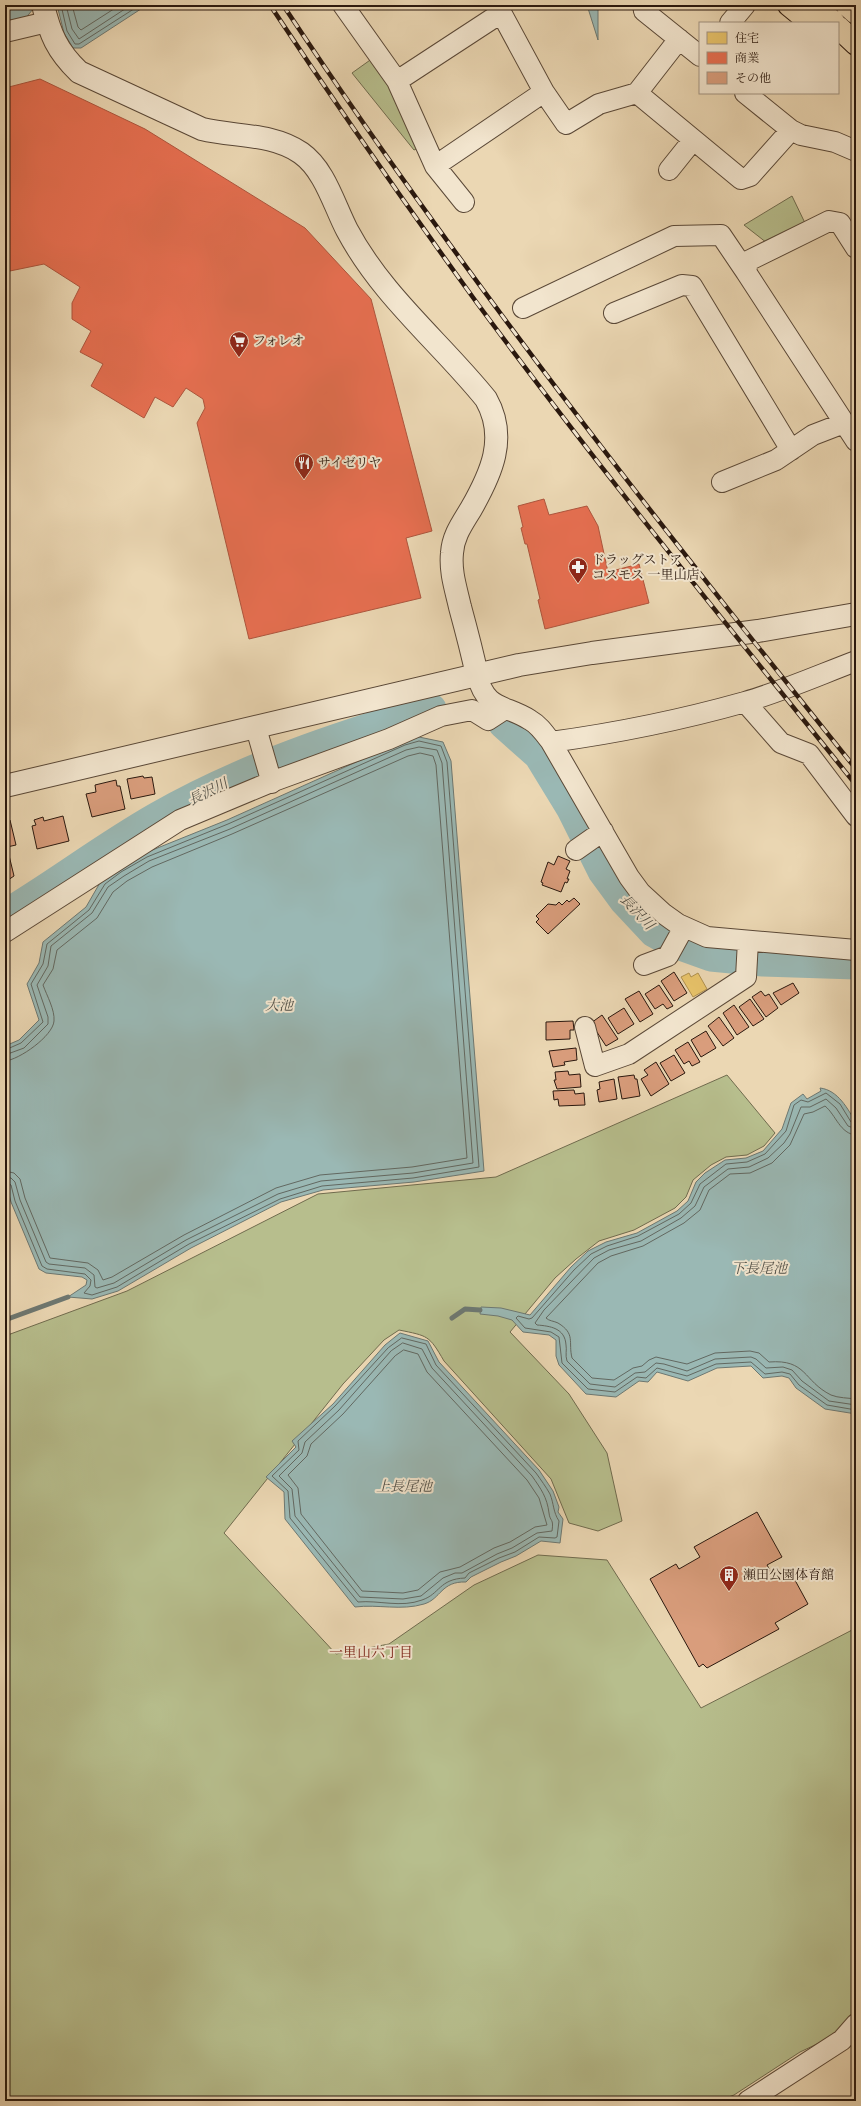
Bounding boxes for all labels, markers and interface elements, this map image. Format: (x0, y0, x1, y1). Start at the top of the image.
legend (699, 22, 839, 94)
text: 住宅 (735, 30, 759, 46)
text: 商業 (735, 50, 759, 66)
text: その他 (735, 70, 771, 86)
supermarket icon: フォレオ (228, 330, 250, 358)
place label: フォレオ (253, 332, 304, 350)
restaurant icon: サイゼリヤ (293, 452, 315, 480)
place label: サイゼリヤ (318, 454, 381, 472)
place label: ドラッグストア コスモス 一里山店 (592, 551, 700, 584)
pharmacy icon: ドラッグストア コスモス 一里山店 (567, 556, 589, 584)
water label: 長沢川 (185, 773, 233, 810)
water label: 長沢川 (616, 890, 660, 935)
water label: 大池 (265, 996, 295, 1015)
water label: 下長尾池 (731, 1259, 789, 1278)
water label: 上長尾池 (376, 1477, 434, 1496)
building icon: 瀬田公園体育館 (718, 1564, 740, 1592)
place label: 瀬田公園体育館 (743, 1566, 834, 1584)
district label: 一里山六丁目 (329, 1643, 413, 1662)

